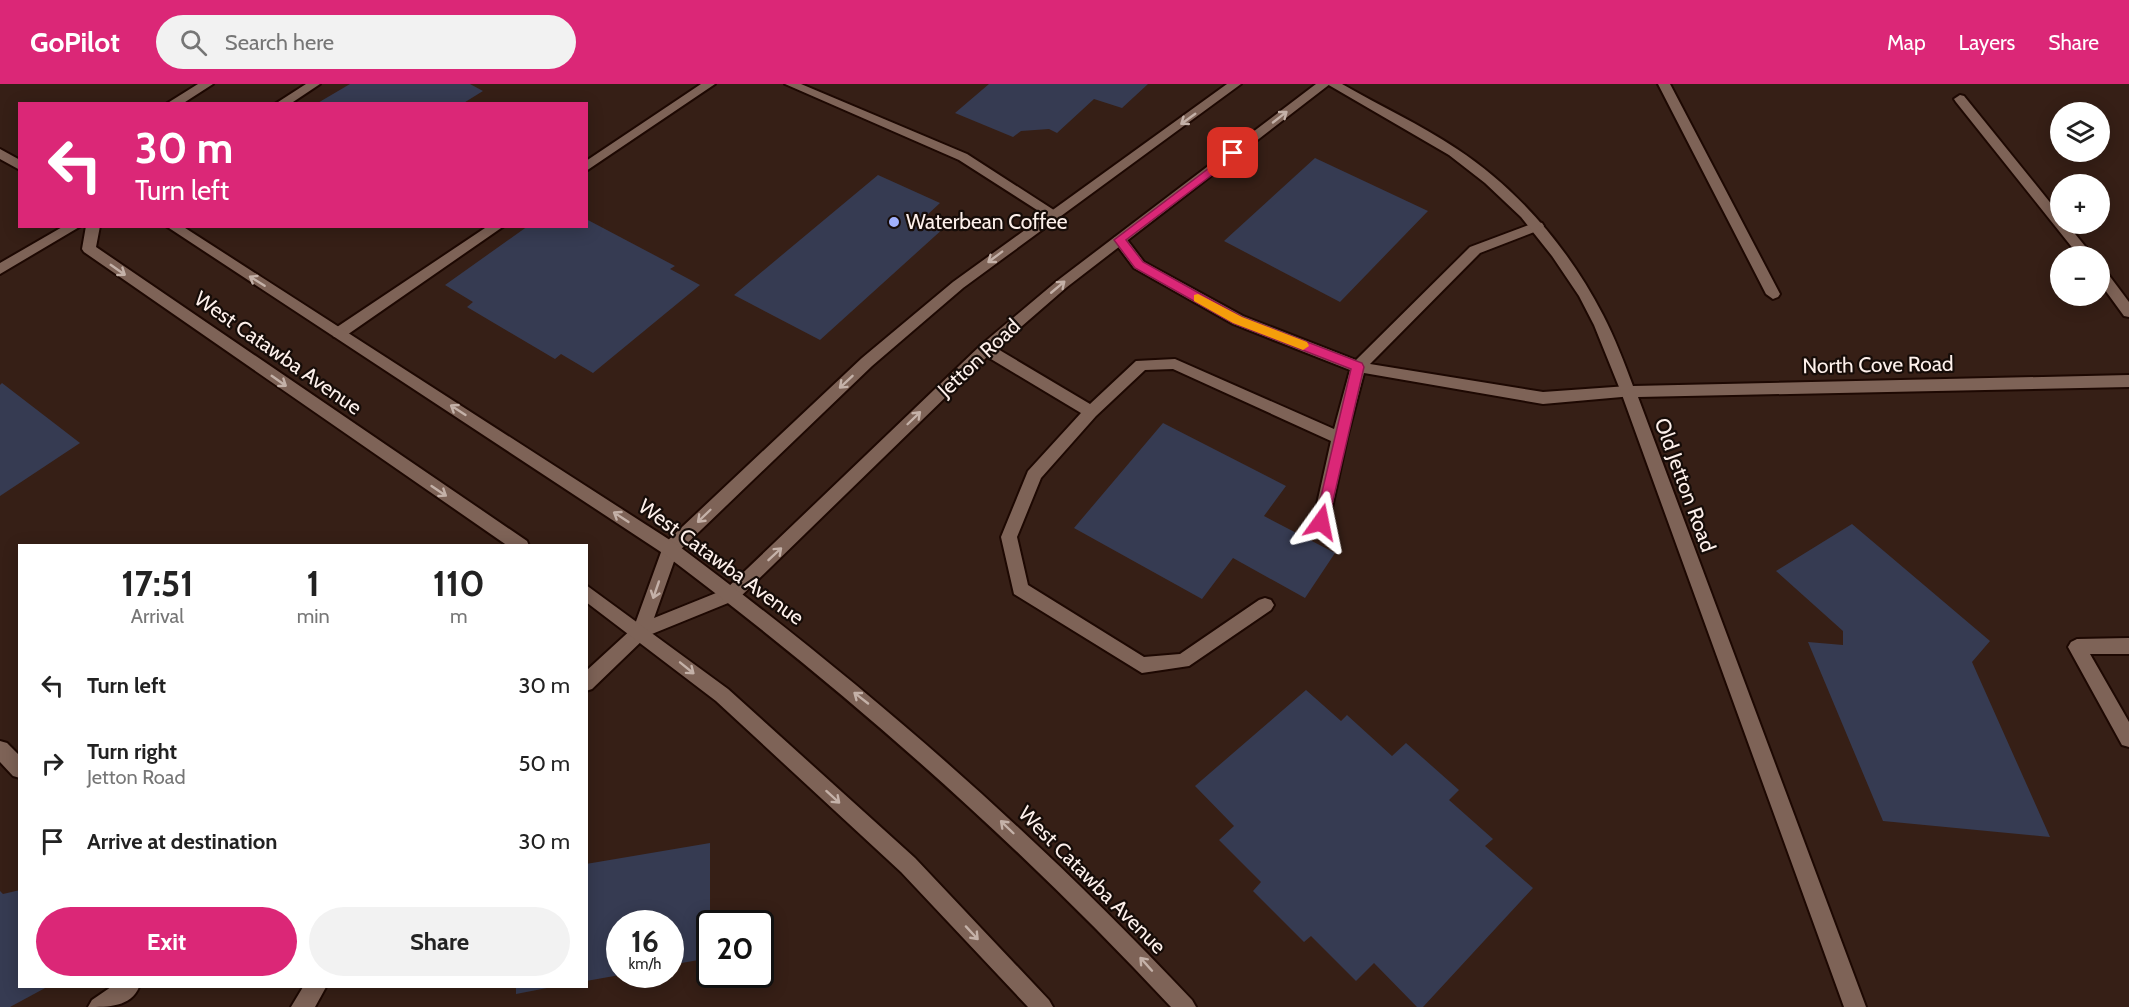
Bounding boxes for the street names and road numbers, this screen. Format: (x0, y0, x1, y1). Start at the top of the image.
street label: West Catawba Avenue (190, 285, 367, 420)
street label: Jetton Road (932, 313, 1025, 403)
street label: North Cove Road (1802, 351, 1954, 378)
street label: Old Jetton Road (1650, 414, 1721, 555)
street label: West Catawba Avenue (634, 493, 809, 630)
street label: West Catawba Avenue (1013, 801, 1171, 959)

